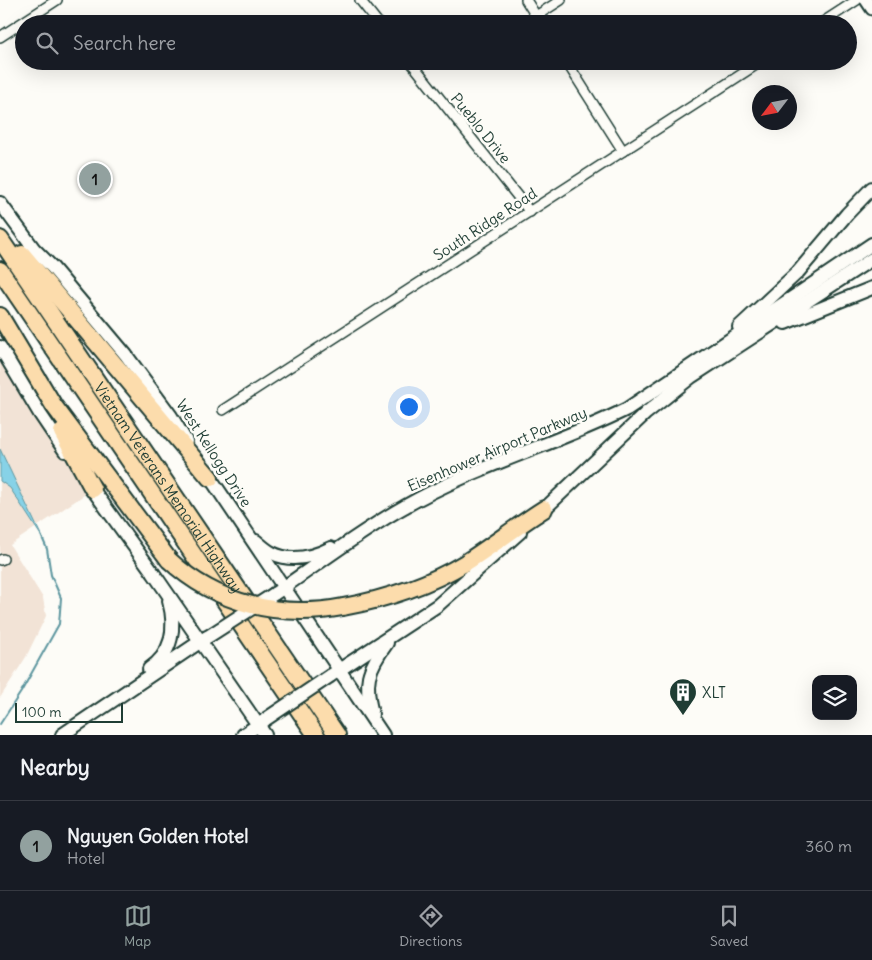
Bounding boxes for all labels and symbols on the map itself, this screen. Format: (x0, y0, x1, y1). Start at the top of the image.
north arrow (752, 85, 797, 130)
street label: Pueblo Drive (447, 89, 515, 167)
pin: 1 (79, 160, 111, 198)
street label: South Ridge Road (430, 183, 541, 265)
street label: Vietnam Veterans Memorial Highway (90, 378, 247, 596)
your location (396, 394, 422, 420)
street label: West Kellogg Drive (172, 396, 256, 510)
street label: Eisenhower Airport Parkway (404, 403, 590, 495)
building icon: XLT (668, 677, 698, 716)
place label: XLT (702, 683, 726, 702)
scale bar (15, 700, 122, 723)

